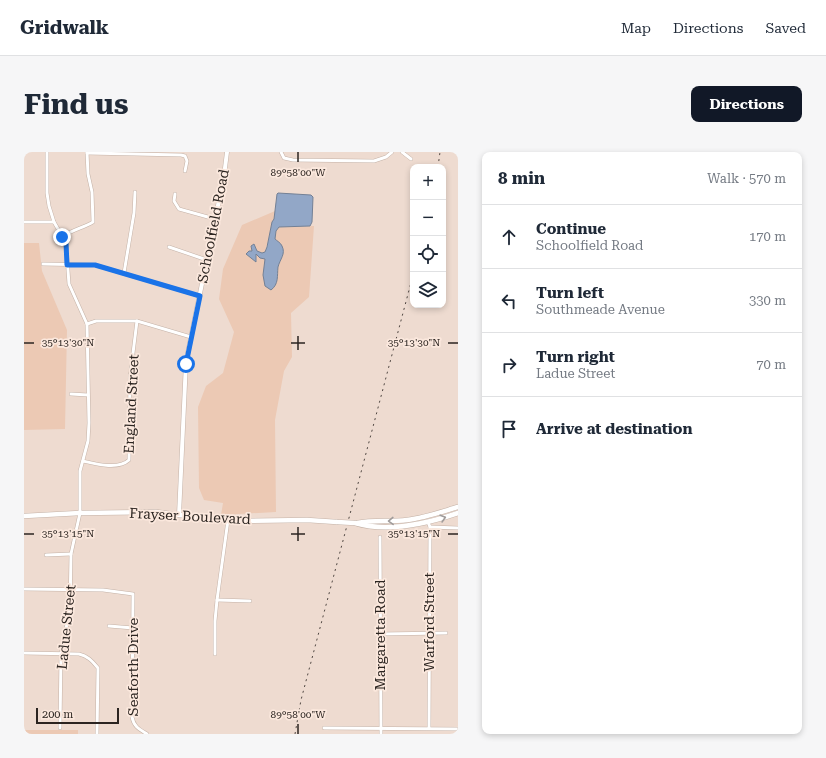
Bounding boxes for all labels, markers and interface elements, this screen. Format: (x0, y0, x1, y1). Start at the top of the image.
text: Gridwalk (20, 16, 109, 39)
text: Map (621, 20, 651, 36)
text: Directions (673, 20, 743, 36)
text: Saved (765, 20, 806, 36)
button: Directions (691, 86, 802, 122)
text: Find us (24, 88, 128, 121)
map controls (410, 164, 446, 308)
button: + (410, 164, 446, 200)
text: 89°58'00"W (271, 167, 326, 178)
street label: Schoolfield Road (194, 168, 232, 284)
text: 8 min (498, 168, 545, 188)
text: Walk · 570 m (707, 171, 786, 186)
button: − (410, 200, 446, 236)
text: Continue (536, 220, 606, 238)
icon: ahead (498, 226, 520, 248)
route end (53, 228, 71, 246)
text: 170 m (749, 229, 786, 244)
button: locate (410, 236, 446, 272)
text: Schoolfield Road (536, 238, 643, 253)
button: layers (410, 272, 446, 308)
text: Turn left (536, 284, 604, 302)
icon: left (498, 290, 520, 312)
text: 330 m (749, 293, 786, 308)
text: Southmeade Avenue (536, 302, 665, 317)
text: 35°13'30"N (42, 337, 94, 348)
text: 35°13'30"N (388, 337, 440, 348)
text: Turn right (536, 348, 615, 366)
street label: England Street (120, 354, 142, 454)
icon: right (498, 354, 520, 376)
route start (177, 355, 195, 373)
text: 70 m (756, 357, 786, 372)
text: Ladue Street (536, 366, 615, 381)
icon: arrive (498, 418, 520, 440)
text: Arrive at destination (536, 420, 692, 438)
street label: Frayser Boulevard (129, 505, 251, 527)
one-way arrow (439, 514, 446, 523)
one-way arrow (388, 517, 394, 525)
text: 35°13'15"N (42, 528, 94, 539)
text: 35°13'15"N (388, 528, 440, 539)
street label: Warford Street (421, 572, 437, 672)
street label: Margaretta Road (372, 579, 388, 691)
street label: Ladue Street (54, 584, 78, 670)
street label: Seaforth Drive (125, 617, 141, 716)
scale bar (36, 706, 119, 725)
text: 200 m (42, 708, 73, 721)
text: 89°58'00"W (271, 709, 326, 720)

